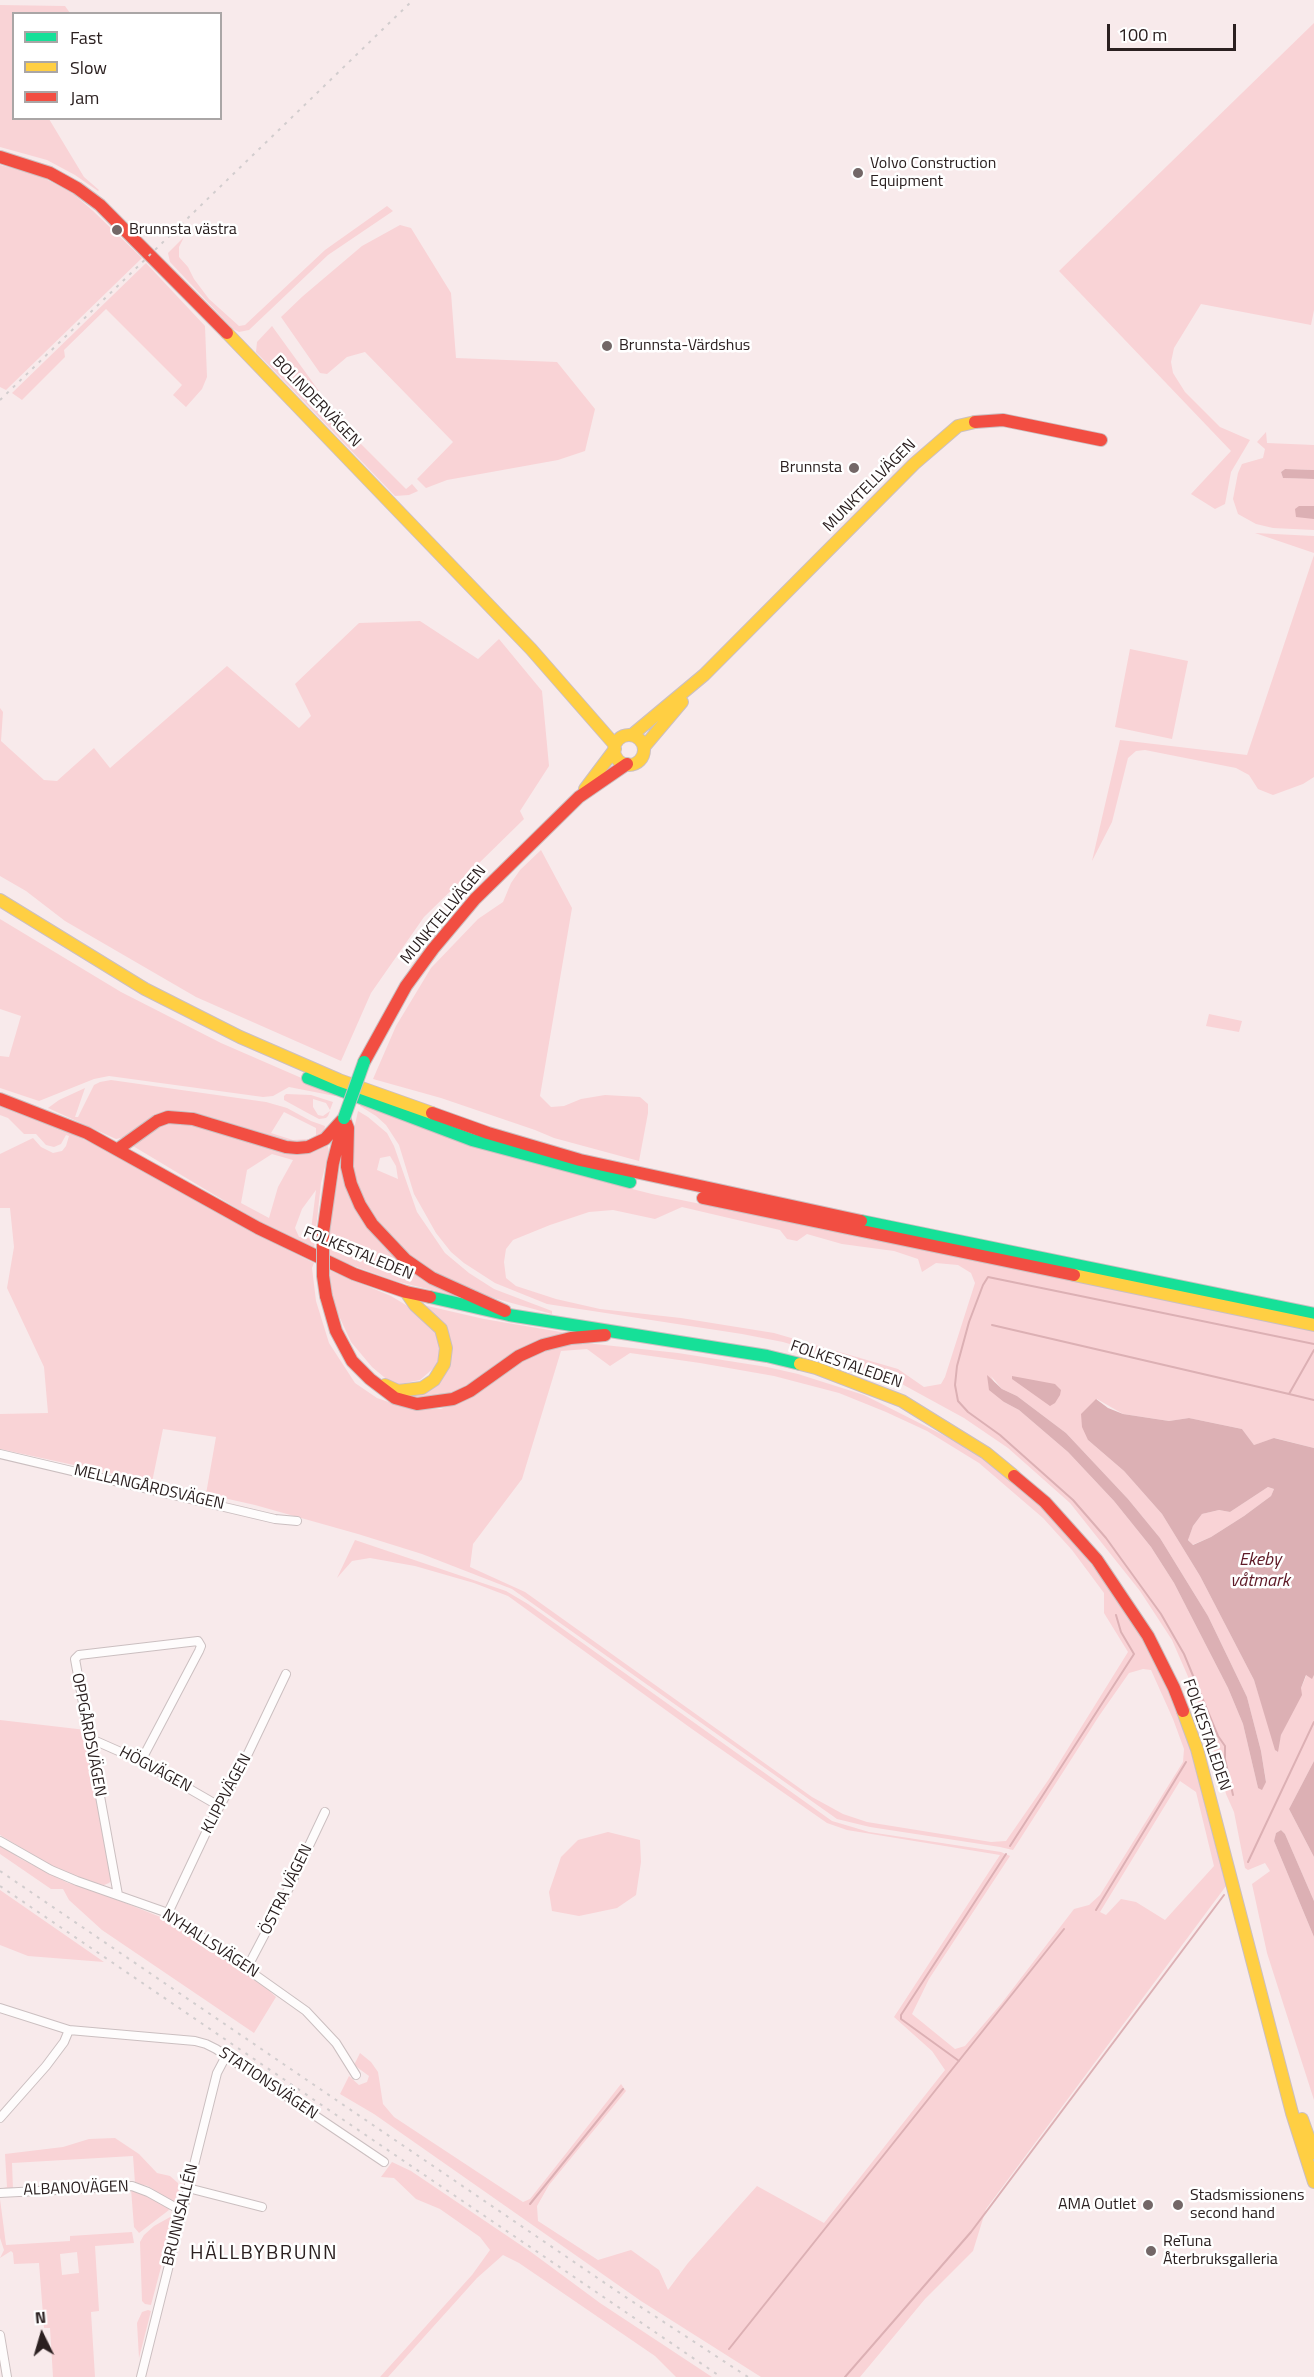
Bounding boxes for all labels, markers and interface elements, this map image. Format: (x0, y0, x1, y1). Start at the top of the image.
legend (12, 12, 222, 120)
scale bar (1110, 12, 1239, 50)
text: 100 m (1118, 21, 1167, 48)
text: Fast (70, 24, 103, 51)
text: Slow (70, 54, 107, 81)
text: Jam (70, 84, 99, 111)
place label: Volvo Construction Equipment (870, 154, 996, 192)
marker: Volvo Construction Equipment (851, 166, 865, 180)
place label: Brunnsta västra (129, 220, 237, 240)
marker: Brunnsta västra (110, 223, 124, 237)
place label: Brunnsta-Värdshus (619, 336, 750, 356)
marker: Brunnsta-Värdshus (600, 339, 614, 353)
street label: BOLINDERVÄGEN (268, 352, 364, 452)
street label: MUNKTELLVÄGEN (820, 436, 920, 536)
place label: Brunnsta (780, 458, 842, 478)
marker: Brunnsta (847, 461, 861, 475)
street label: MUNKTELLVÄGEN (397, 862, 491, 968)
street label: FOLKESTALEDEN (300, 1223, 416, 1285)
street label: FOLKESTALEDEN (788, 1337, 904, 1393)
street label: MELLANGÅRDSVÄGEN (72, 1461, 226, 1515)
water label: Ekeby våtmark (1230, 1550, 1290, 1592)
street label: OPPGÅRDSVÄGEN (67, 1672, 109, 1798)
street label: FOLKESTALEDEN (1178, 1677, 1234, 1793)
street label: HÖGVÄGEN (116, 1743, 194, 1797)
street label: KLIPPVÄGEN (198, 1751, 256, 1837)
street label: ÖSTRA VÄGEN (257, 1842, 317, 1938)
street label: NYHALLSVÄGEN (158, 1906, 262, 1982)
street label: STATIONSVÄGEN (215, 2044, 321, 2124)
street label: BRUNNSALLÉN (159, 2162, 203, 2268)
street label: ALBANOVÄGEN (23, 2178, 129, 2200)
place label: Stadsmissionens second hand (1190, 2186, 1304, 2224)
place label: AMA Outlet (1058, 2195, 1136, 2215)
marker: AMA Outlet (1141, 2198, 1155, 2212)
marker: Stadsmissionens second hand (1171, 2198, 1185, 2212)
place label: ReTuna Återbruksgalleria (1163, 2232, 1278, 2270)
district label: HÄLLBYBRUNN (190, 2242, 338, 2266)
marker: ReTuna Återbruksgalleria (1144, 2244, 1158, 2258)
north arrow (12, 2305, 72, 2365)
text: N (34, 2305, 47, 2330)

